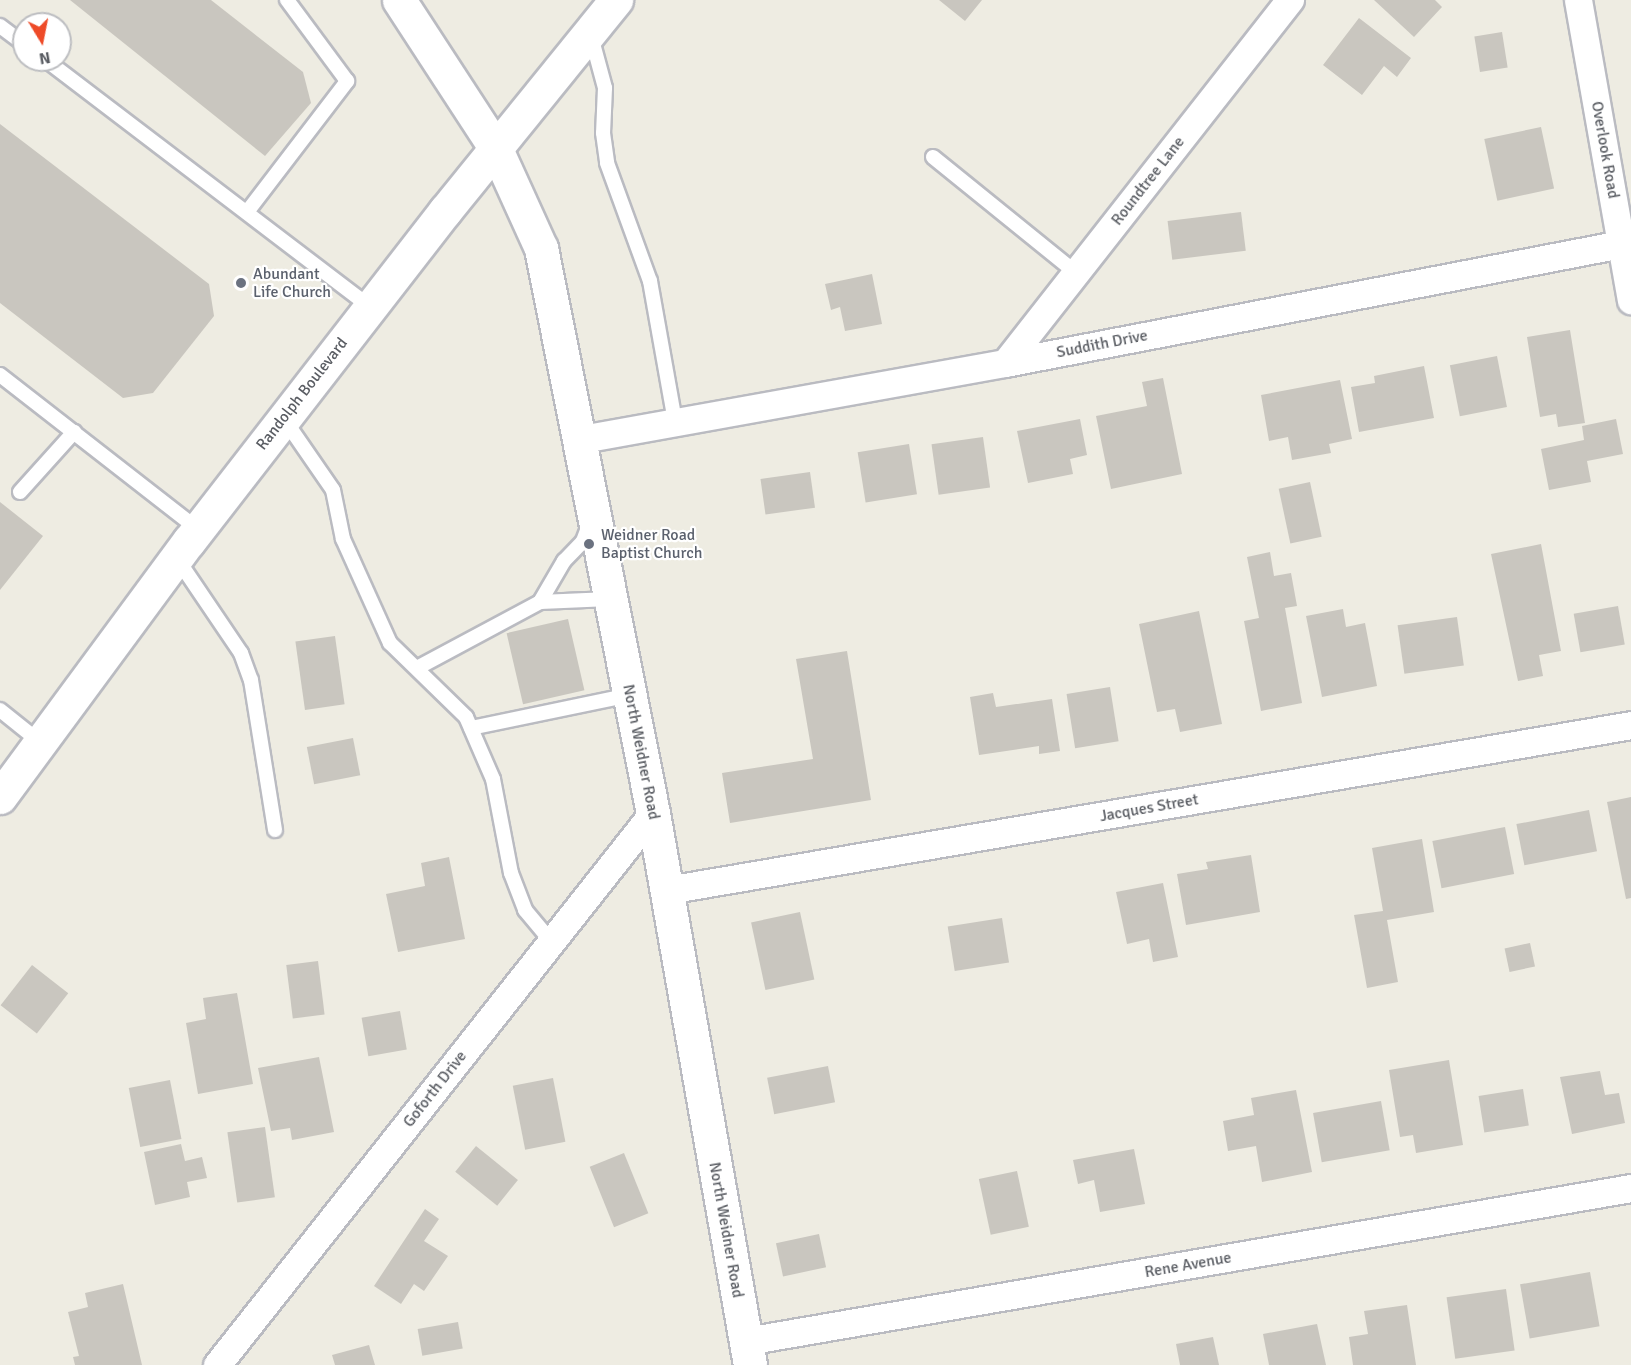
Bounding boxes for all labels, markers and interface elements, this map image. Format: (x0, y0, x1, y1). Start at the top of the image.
north arrow (12, 12, 72, 72)
text: N (38, 47, 52, 69)
street label: Overlook Road (1587, 100, 1623, 200)
street label: Roundtree Lane (1107, 133, 1189, 229)
place label: Abundant Life Church (253, 264, 331, 302)
marker: Abundant Life Church (234, 276, 248, 290)
street label: Suddith Drive (1055, 326, 1149, 362)
street label: Randolph Boulevard (252, 334, 352, 454)
place label: Weidner Road Baptist Church (601, 525, 702, 563)
marker: Weidner Road Baptist Church (582, 537, 596, 551)
street label: North Weidner Road (618, 683, 664, 821)
street label: Jacques Street (1098, 790, 1200, 826)
street label: Goforth Drive (399, 1047, 471, 1131)
street label: North Weidner Road (705, 1161, 747, 1299)
street label: Rene Avenue (1143, 1248, 1233, 1282)

